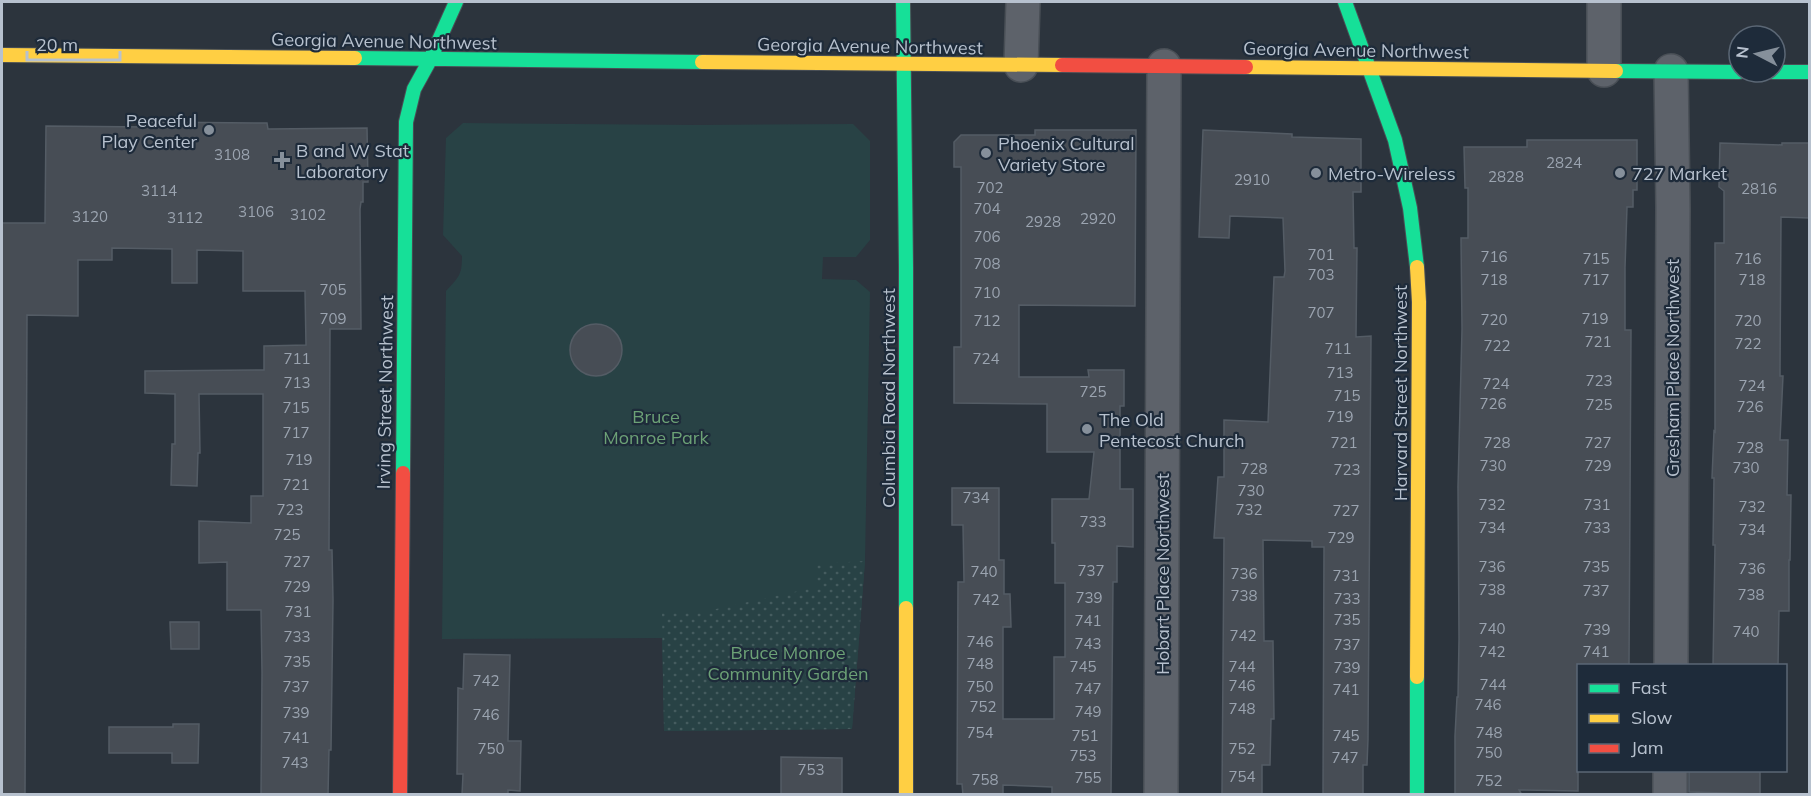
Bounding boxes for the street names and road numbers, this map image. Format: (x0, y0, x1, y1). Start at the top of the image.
street label: Georgia Avenue Northwest (271, 28, 497, 54)
street label: Georgia Avenue Northwest (757, 33, 983, 59)
street label: Georgia Avenue Northwest (1243, 37, 1469, 63)
street label: Gresham Place Northwest (1661, 259, 1684, 477)
street label: Harvard Street Northwest (1389, 285, 1412, 501)
street label: Columbia Road Northwest (877, 288, 900, 508)
street label: Irving Street Northwest (372, 295, 398, 489)
street label: Hobart Place Northwest (1151, 473, 1174, 675)

